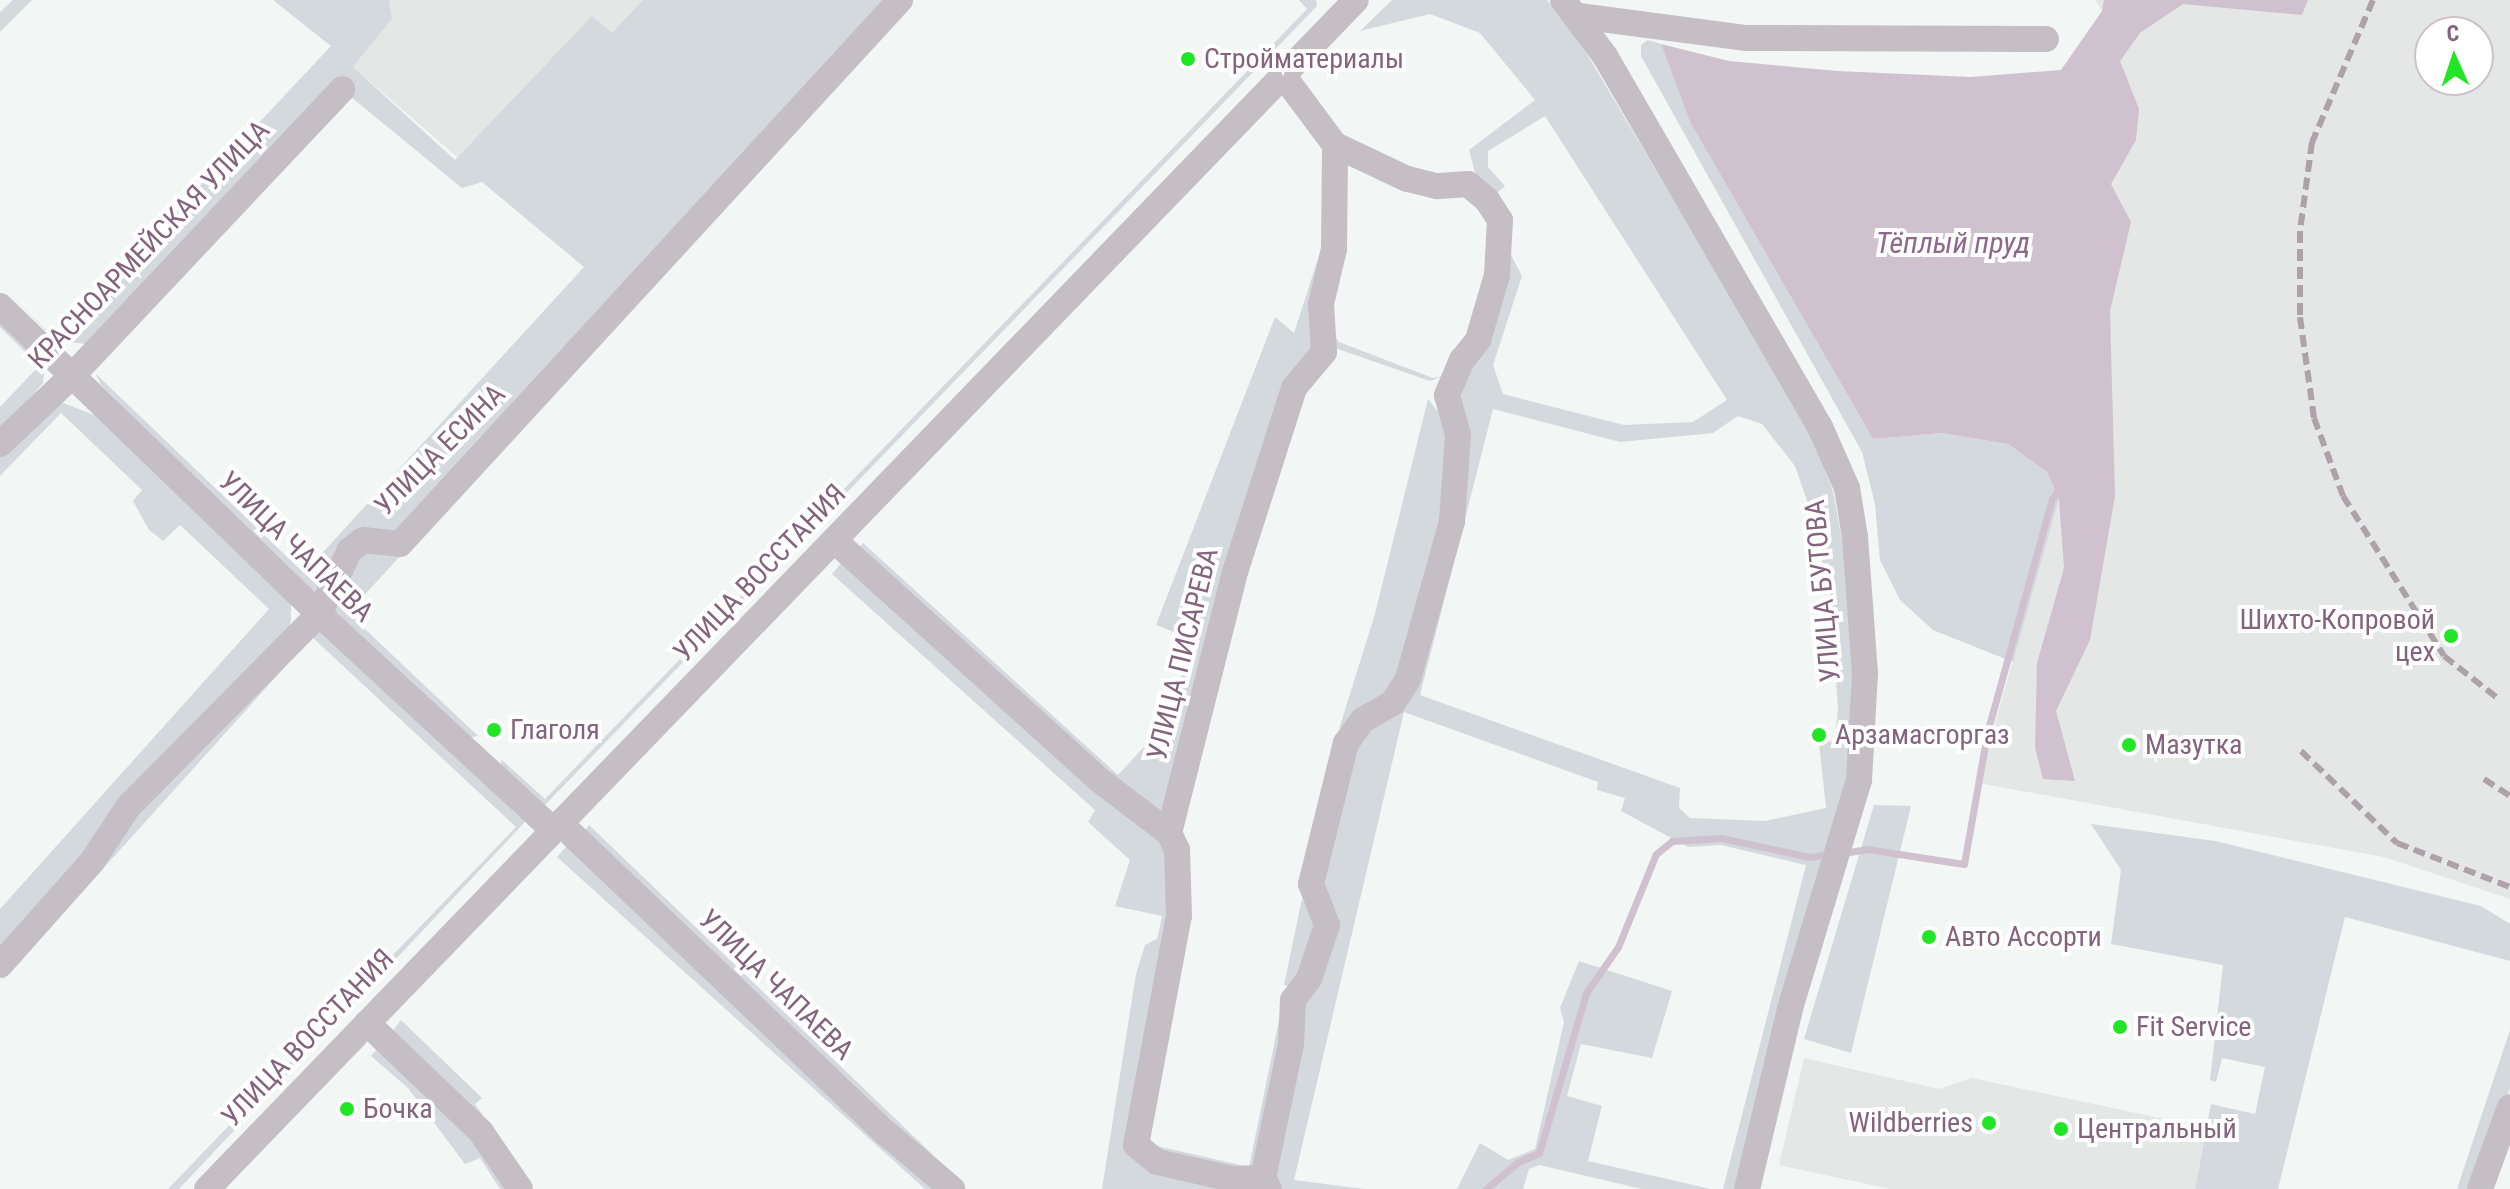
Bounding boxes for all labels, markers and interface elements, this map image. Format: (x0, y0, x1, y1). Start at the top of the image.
north arrow (2414, 16, 2494, 96)
text: С (2446, 21, 2460, 46)
place label: Стройматериалы (1204, 42, 1404, 76)
marker: Стройматериалы (1179, 50, 1197, 68)
street label: КРАСНОАРМЕЙСКАЯ УЛИЦА (21, 114, 277, 376)
water label: Тёплый пруд (1876, 225, 2030, 261)
street label: УЛИЦА ЕСИНА (368, 378, 512, 522)
street label: УЛИЦА ЧАПАЕВА (212, 465, 380, 629)
street label: УЛИЦА ВОССТАНИЯ (667, 477, 853, 669)
street label: УЛИЦА БУТОВА (1798, 498, 1848, 684)
street label: УЛИЦА ПИСАРЕВА (1140, 544, 1226, 764)
place label: Шихто-Копровой цех (2239, 603, 2435, 669)
marker: Шихто-Копровой цех (2442, 627, 2460, 645)
place label: Глаголя (510, 713, 600, 747)
place label: Арзамасгоргаз (1835, 718, 2010, 752)
marker: Глаголя (485, 721, 503, 739)
marker: Арзамасгоргаз (1810, 726, 1828, 744)
place label: Мазутка (2145, 728, 2243, 762)
marker: Мазутка (2120, 736, 2138, 754)
street label: УЛИЦА ЧАПАЕВА (692, 903, 860, 1067)
place label: Авто Ассорти (1945, 920, 2102, 954)
marker: Авто Ассорти (1920, 928, 1938, 946)
street label: УЛИЦА ВОССТАНИЯ (215, 942, 401, 1134)
place label: Fit Service (2136, 1010, 2251, 1044)
marker: Fit Service (2111, 1018, 2129, 1036)
place label: Бочка (363, 1092, 433, 1126)
marker: Бочка (338, 1100, 356, 1118)
place label: Wildberries (1849, 1106, 1973, 1140)
place label: Центральный (2077, 1112, 2237, 1146)
marker: Wildberries (1980, 1114, 1998, 1132)
marker: Центральный (2052, 1120, 2070, 1138)

